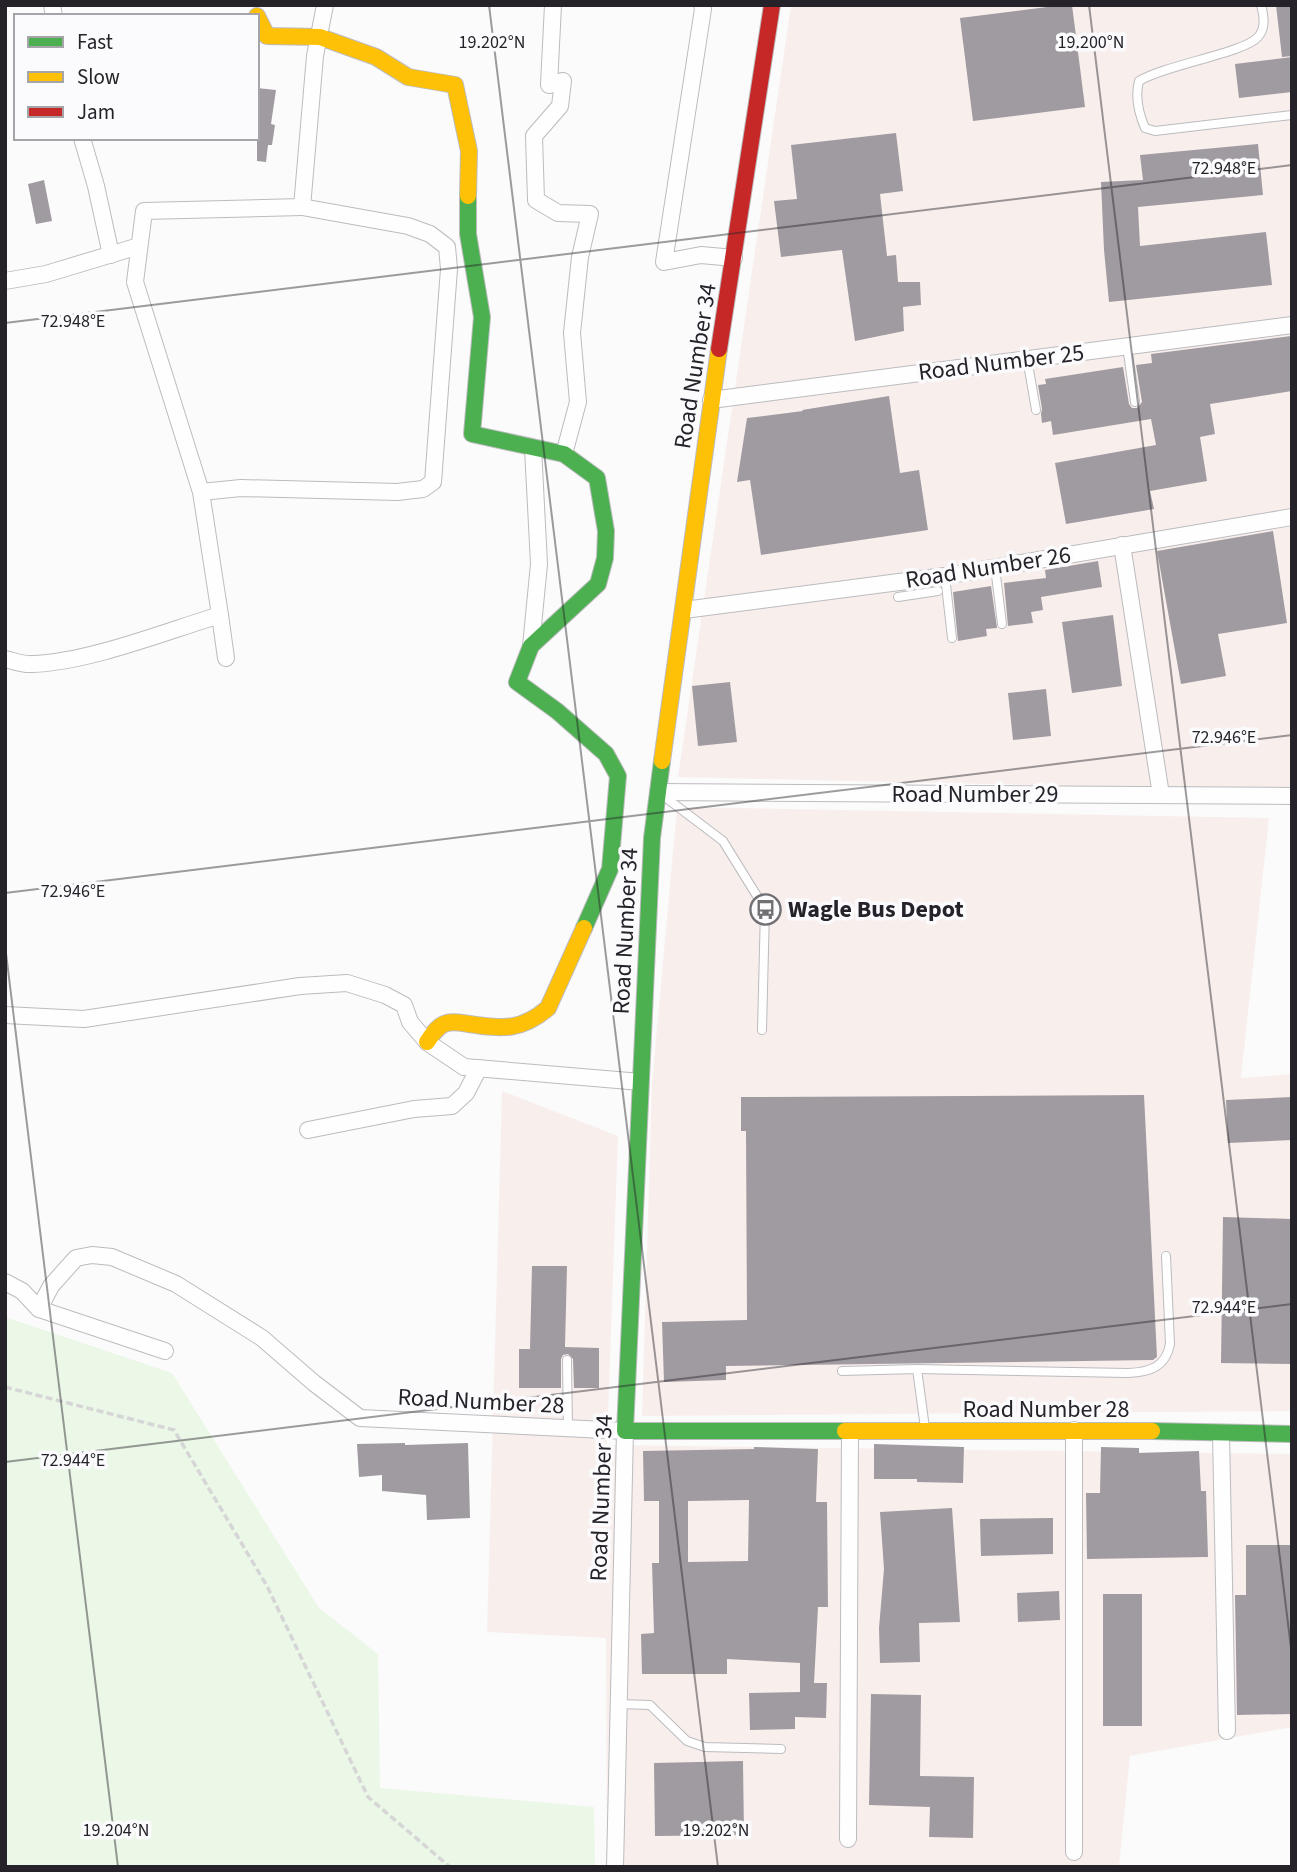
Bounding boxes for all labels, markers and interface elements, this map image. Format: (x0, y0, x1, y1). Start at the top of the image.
legend (14, 14, 259, 140)
text: Fast (77, 27, 113, 57)
text: 19.202°N (459, 30, 525, 55)
text: 19.200°N (1058, 30, 1124, 55)
text: Slow (77, 62, 120, 92)
text: Jam (77, 97, 115, 127)
text: 72.948°E (1192, 156, 1256, 181)
street label: Road Number 34 (665, 281, 726, 451)
text: 72.948°E (41, 309, 105, 334)
street label: Road Number 25 (916, 335, 1086, 390)
street label: Road Number 26 (903, 537, 1073, 598)
text: 72.946°E (1192, 725, 1256, 750)
street label: Road Number 29 (892, 777, 1058, 812)
street label: Road Number 34 (604, 847, 647, 1015)
text: 72.946°E (41, 879, 105, 904)
bus stop icon: Wagle Bus Depot (748, 892, 782, 926)
place label: Wagle Bus Depot (788, 892, 964, 927)
text: 72.944°E (1192, 1295, 1256, 1320)
street label: Road Number 28 (397, 1380, 565, 1423)
street label: Road Number 28 (963, 1392, 1129, 1427)
street label: Road Number 34 (581, 1414, 622, 1582)
text: 72.944°E (41, 1448, 105, 1473)
text: 19.204°N (83, 1818, 149, 1843)
text: 19.202°N (683, 1818, 749, 1843)

